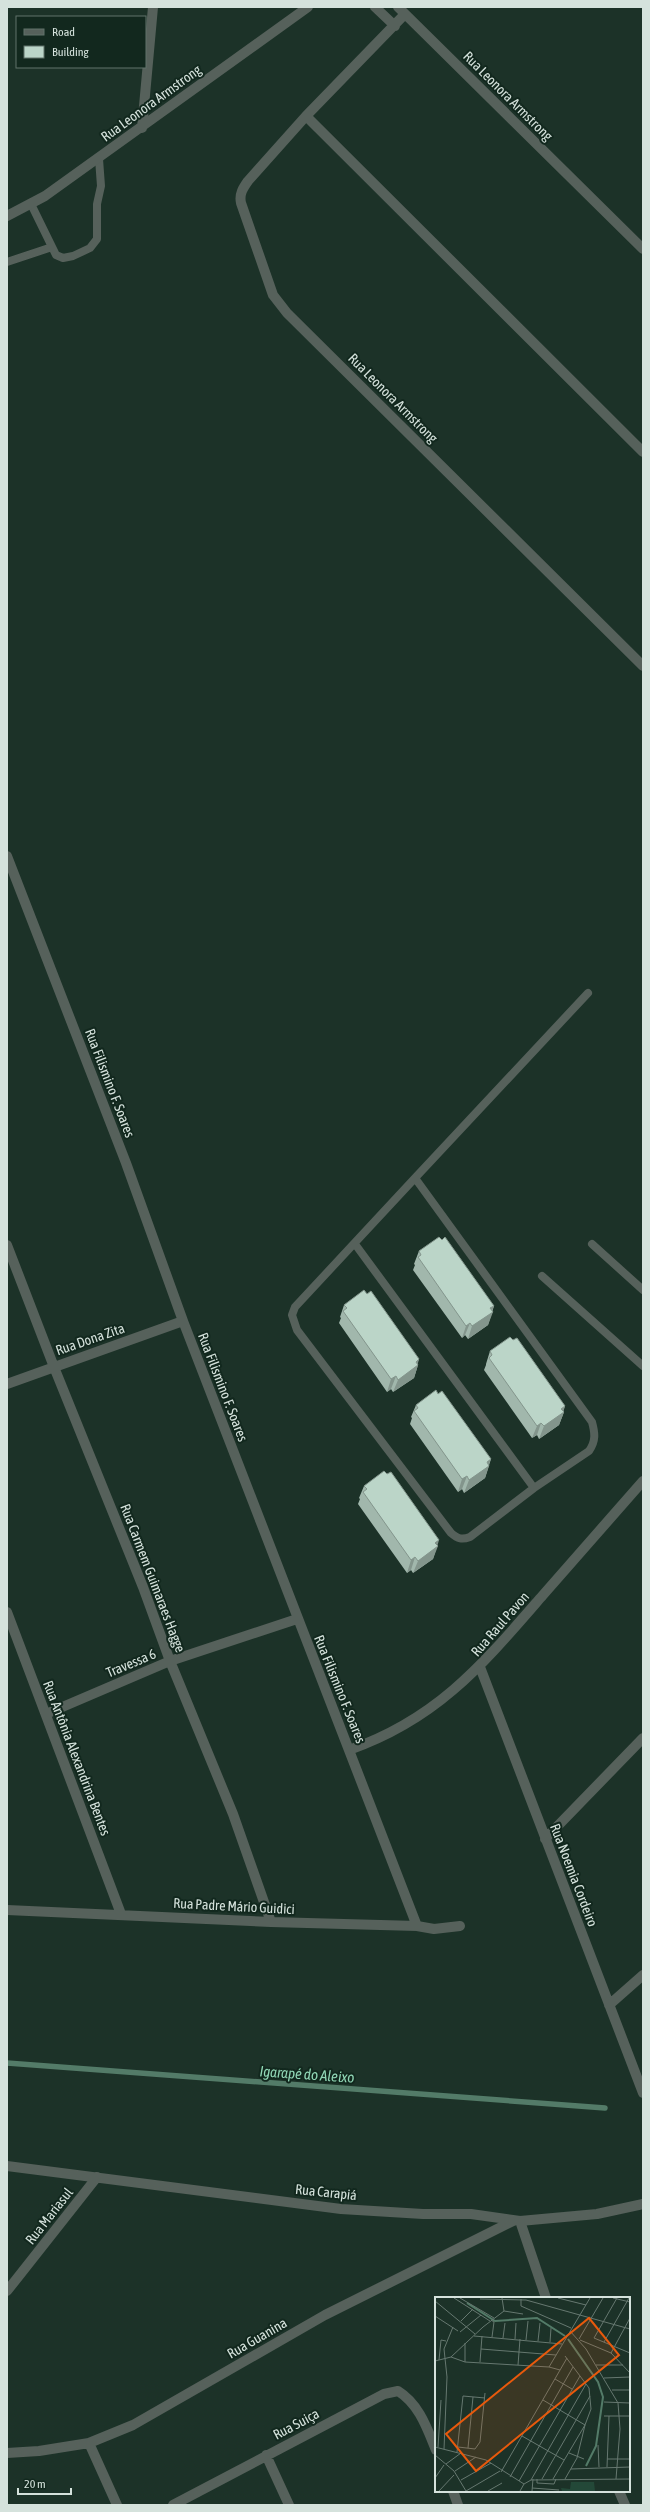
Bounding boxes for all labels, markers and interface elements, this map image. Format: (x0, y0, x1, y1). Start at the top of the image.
legend (16, 16, 146, 68)
text: Road (52, 25, 75, 39)
text: Building (52, 45, 90, 59)
street label: Rua Leonora Armstrong (460, 48, 556, 144)
street label: Rua Leonora Armstrong (98, 61, 204, 145)
street label: Rua Leonora Armstrong (345, 350, 441, 446)
street label: Rua Filismino F. Soares (82, 1026, 138, 1140)
street label: Rua Dona Zita (53, 1320, 127, 1358)
street label: Rua Filismino F. Soares (195, 1330, 251, 1444)
street label: Rua Carmem Guimaraes Hagge (117, 1502, 189, 1654)
street label: Rua Raul Pavon (468, 1588, 532, 1660)
street label: Rua Filismino F. Soares (311, 1633, 369, 1745)
street label: Travessa 6 (104, 1645, 159, 1681)
street label: Rua Antônia Alexandrina Bentes (40, 1678, 114, 1838)
street label: Rua Noemia Cordeiro (547, 1821, 601, 1929)
street label: Rua Padre Mário Guidici (173, 1895, 295, 1917)
water label: Igarapé do Aleixo (259, 2062, 355, 2086)
street label: Rua Carapiá (294, 2181, 358, 2203)
street label: Rua Mariasul (22, 2184, 76, 2247)
inset map (435, 2297, 630, 2492)
street label: Rua Guanina (224, 2315, 290, 2361)
street label: Rua Suiça (270, 2405, 322, 2443)
scale bar (18, 2470, 71, 2496)
text: 20 m (24, 2477, 46, 2491)

